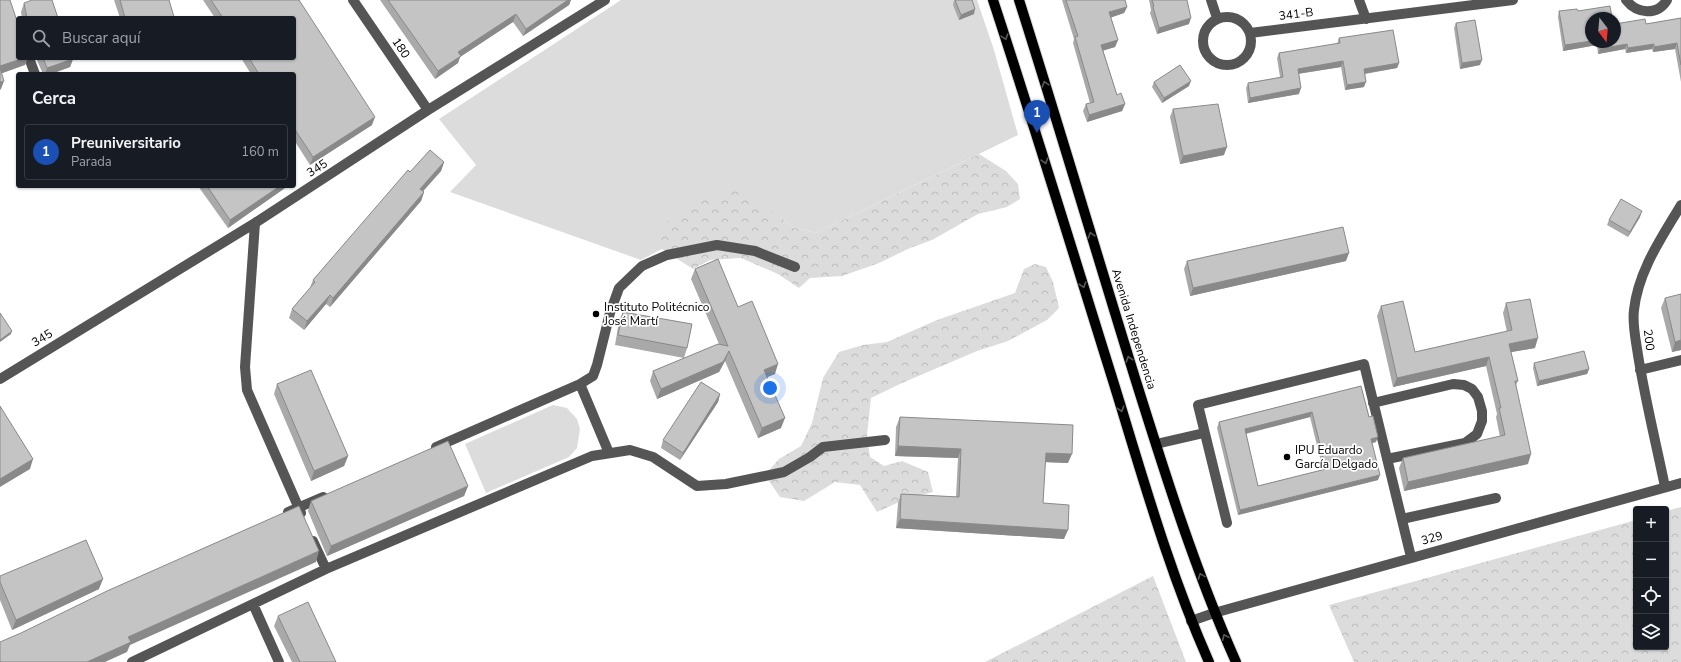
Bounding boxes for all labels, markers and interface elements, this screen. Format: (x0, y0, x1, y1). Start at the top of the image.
street label: 341-B (1278, 4, 1314, 24)
north arrow (1585, 12, 1621, 48)
search box (16, 16, 296, 60)
icon: search (30, 27, 52, 49)
text: Buscar aquí (62, 28, 140, 48)
one-way arrow (1001, 33, 1009, 40)
street label: 180 (388, 35, 414, 61)
one-way arrow (1041, 80, 1050, 87)
text: Cerca (32, 87, 76, 110)
pin: 1 (1024, 100, 1050, 133)
text: Preuniversitario (71, 133, 181, 153)
text: 1 (42, 143, 50, 161)
text: 160 m (241, 143, 279, 161)
text: Parada (71, 153, 112, 171)
street label: 345 (304, 155, 330, 181)
one-way arrow (1040, 157, 1049, 164)
one-way arrow (1087, 232, 1096, 239)
street label: Avenida Independencia (1108, 267, 1160, 391)
one-way arrow (1078, 281, 1087, 288)
place label: Instituto Politécnico José Martí (603, 299, 710, 329)
marker: Instituto Politécnico José Martí (591, 309, 601, 319)
street label: 345 (29, 326, 55, 350)
street label: 200 (1640, 328, 1658, 352)
one-way arrow (1126, 356, 1134, 363)
your location (760, 378, 780, 398)
one-way arrow (1117, 406, 1125, 413)
place label: IPU Eduardo García Delgado (1295, 442, 1378, 472)
marker: IPU Eduardo García Delgado (1282, 452, 1292, 462)
map controls (1633, 506, 1669, 650)
button: + (1633, 506, 1669, 542)
street label: 329 (1419, 527, 1445, 549)
button: − (1633, 542, 1669, 578)
one-way arrow (1197, 572, 1205, 579)
button: locate (1633, 578, 1669, 614)
button: layers (1633, 614, 1669, 650)
one-way arrow (1222, 634, 1230, 642)

